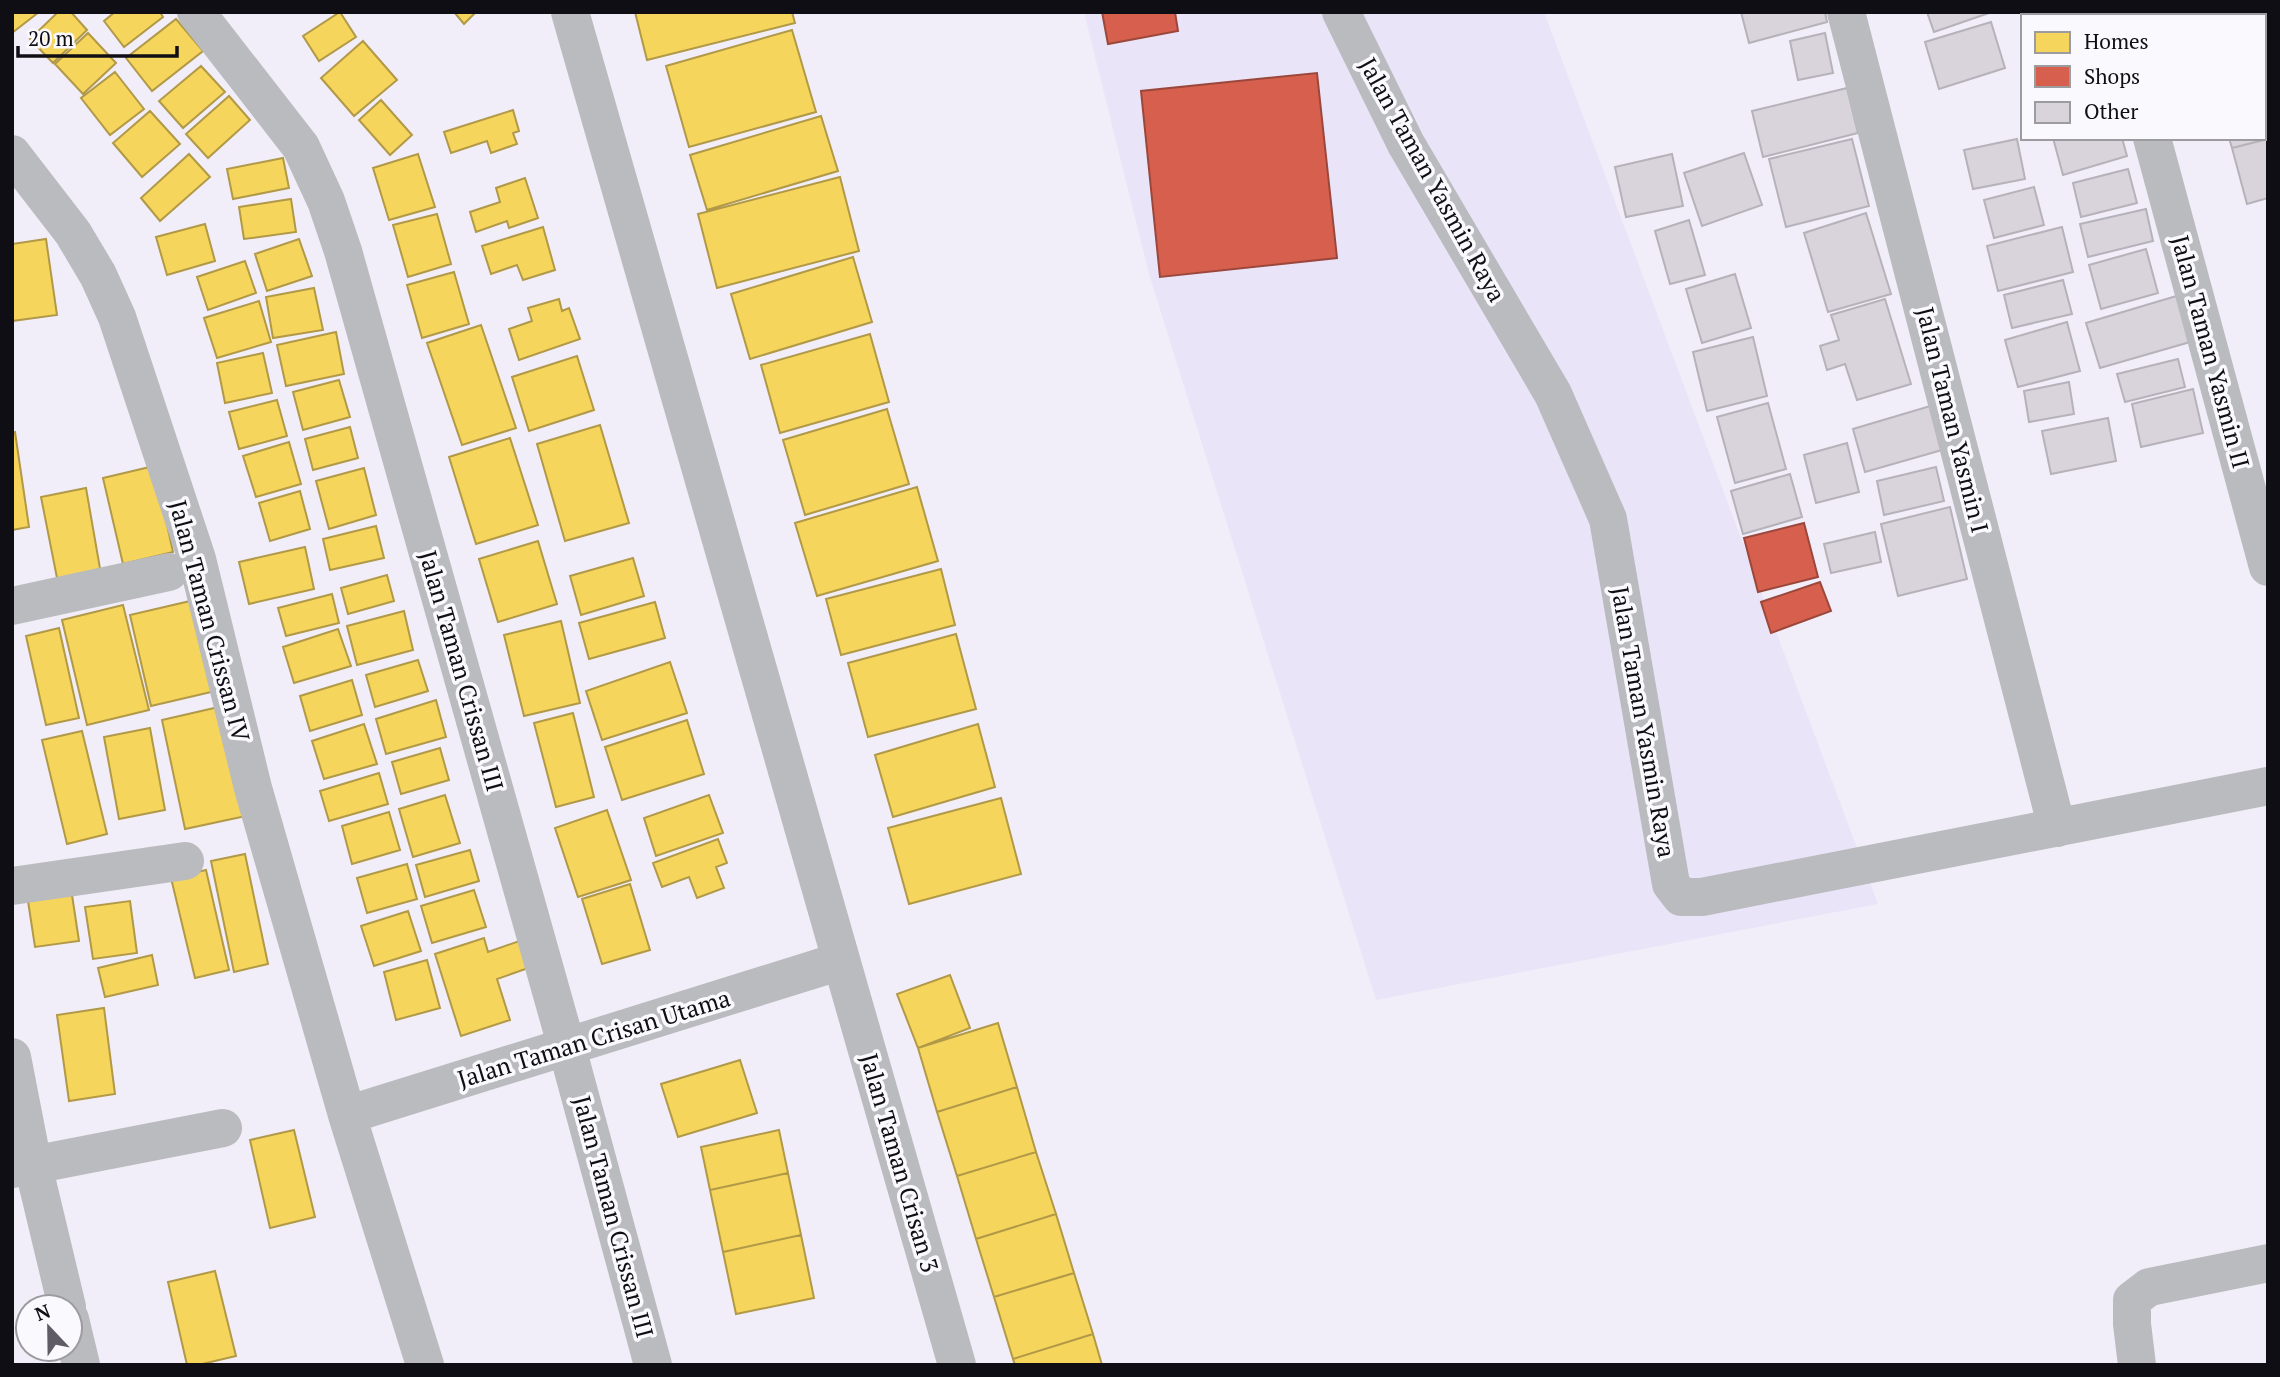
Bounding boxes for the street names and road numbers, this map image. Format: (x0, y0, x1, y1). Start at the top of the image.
street label: Jalan Taman Yasmin Raya (1352, 52, 1513, 307)
street label: Jalan Taman Yasmin II (2164, 232, 2257, 472)
street label: Jalan Taman Yasmin I (1909, 304, 1996, 536)
street label: Jalan Taman Crissan IV (162, 497, 258, 746)
street label: Jalan Taman Crissan III (412, 547, 512, 795)
street label: Jalan Taman Yasmin Raya (1604, 584, 1684, 860)
street label: Jalan Taman Crisan Utama (454, 981, 734, 1095)
street label: Jalan Taman Crisan 3 (853, 1050, 947, 1276)
street label: Jalan Taman Crissan III (566, 1092, 662, 1341)

